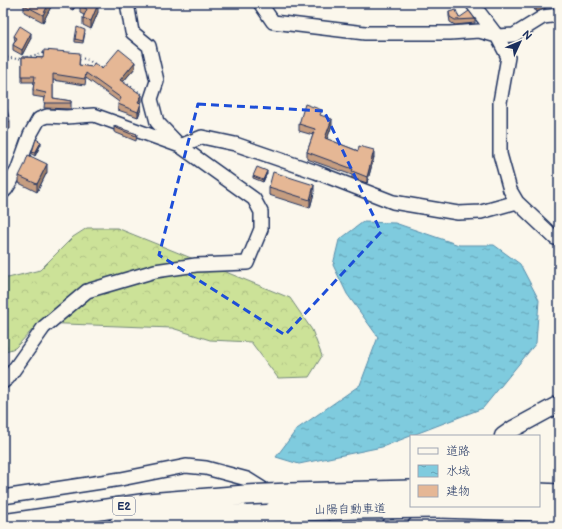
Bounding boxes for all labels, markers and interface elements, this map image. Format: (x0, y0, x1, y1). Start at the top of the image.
north arrow (500, 22, 540, 62)
text: N (519, 28, 534, 43)
legend (410, 435, 540, 507)
text: 道路 (446, 444, 470, 459)
text: 水域 (446, 464, 470, 479)
text: 建物 (446, 484, 470, 499)
road number: E2 (113, 497, 135, 515)
street label: 山陽自動車道 (314, 501, 386, 518)

